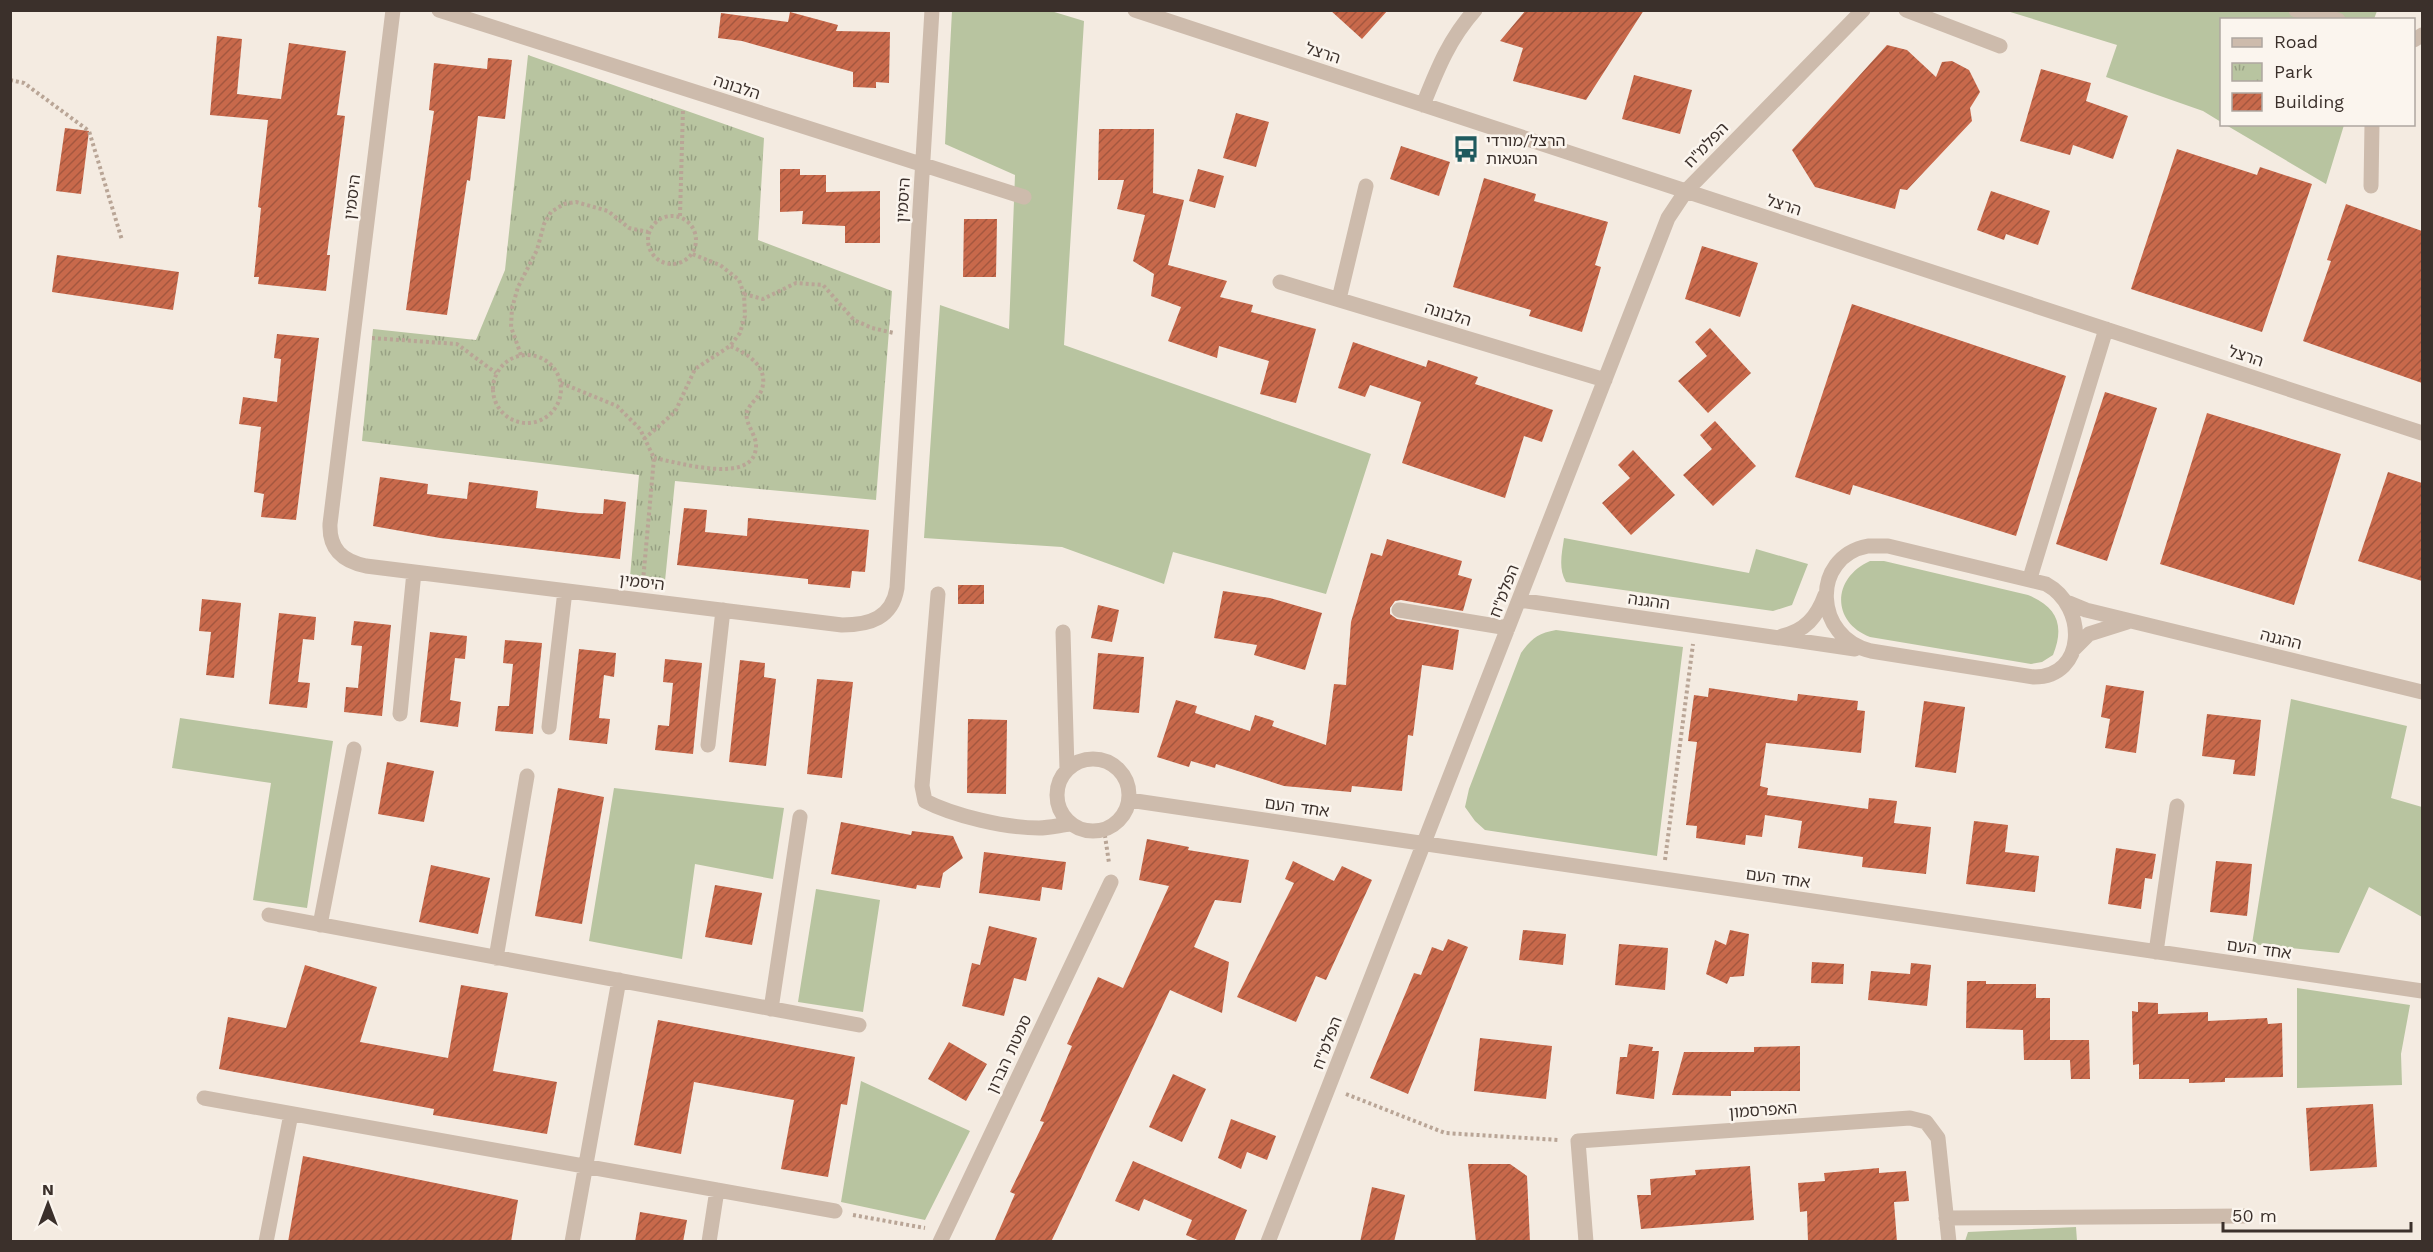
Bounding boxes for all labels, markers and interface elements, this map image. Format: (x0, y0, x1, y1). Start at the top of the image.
legend (2220, 18, 2415, 126)
text: Road (2274, 31, 2318, 52)
street label: הרצל (1303, 38, 1343, 68)
text: Park (2274, 61, 2313, 82)
street label: הלבונה (711, 71, 763, 103)
text: Building (2274, 91, 2344, 112)
street label: הפלמ"ח (1680, 118, 1732, 172)
place label: הרצל/מורדי הגטאות (1486, 131, 1566, 168)
bus stop icon: הרצל/מורדי הגטאות (1451, 134, 1481, 164)
street label: היסמין (340, 173, 364, 221)
street label: היסמין (892, 177, 914, 223)
street label: הרצל (1764, 190, 1804, 220)
street label: הלבונה (1422, 298, 1474, 330)
street label: הרצל (2226, 341, 2266, 371)
street label: הפלמ"ח (1485, 562, 1523, 620)
street label: היסמין (618, 570, 666, 594)
street label: ההגנה (1627, 589, 1671, 613)
street label: ההגנה (2258, 625, 2304, 653)
street label: אחד העם (1263, 793, 1331, 821)
street label: אחד העם (1744, 864, 1812, 892)
street label: אחד העם (2225, 935, 2293, 963)
street label: סמטת הברון (983, 1012, 1035, 1096)
street label: הפלמ"ח (1308, 1014, 1346, 1072)
street label: האפרסמון (1728, 1098, 1798, 1122)
north arrow (18, 1174, 78, 1234)
text: N (42, 1180, 54, 1199)
scale bar (2223, 1195, 2410, 1233)
text: 50 m (2232, 1205, 2277, 1226)

